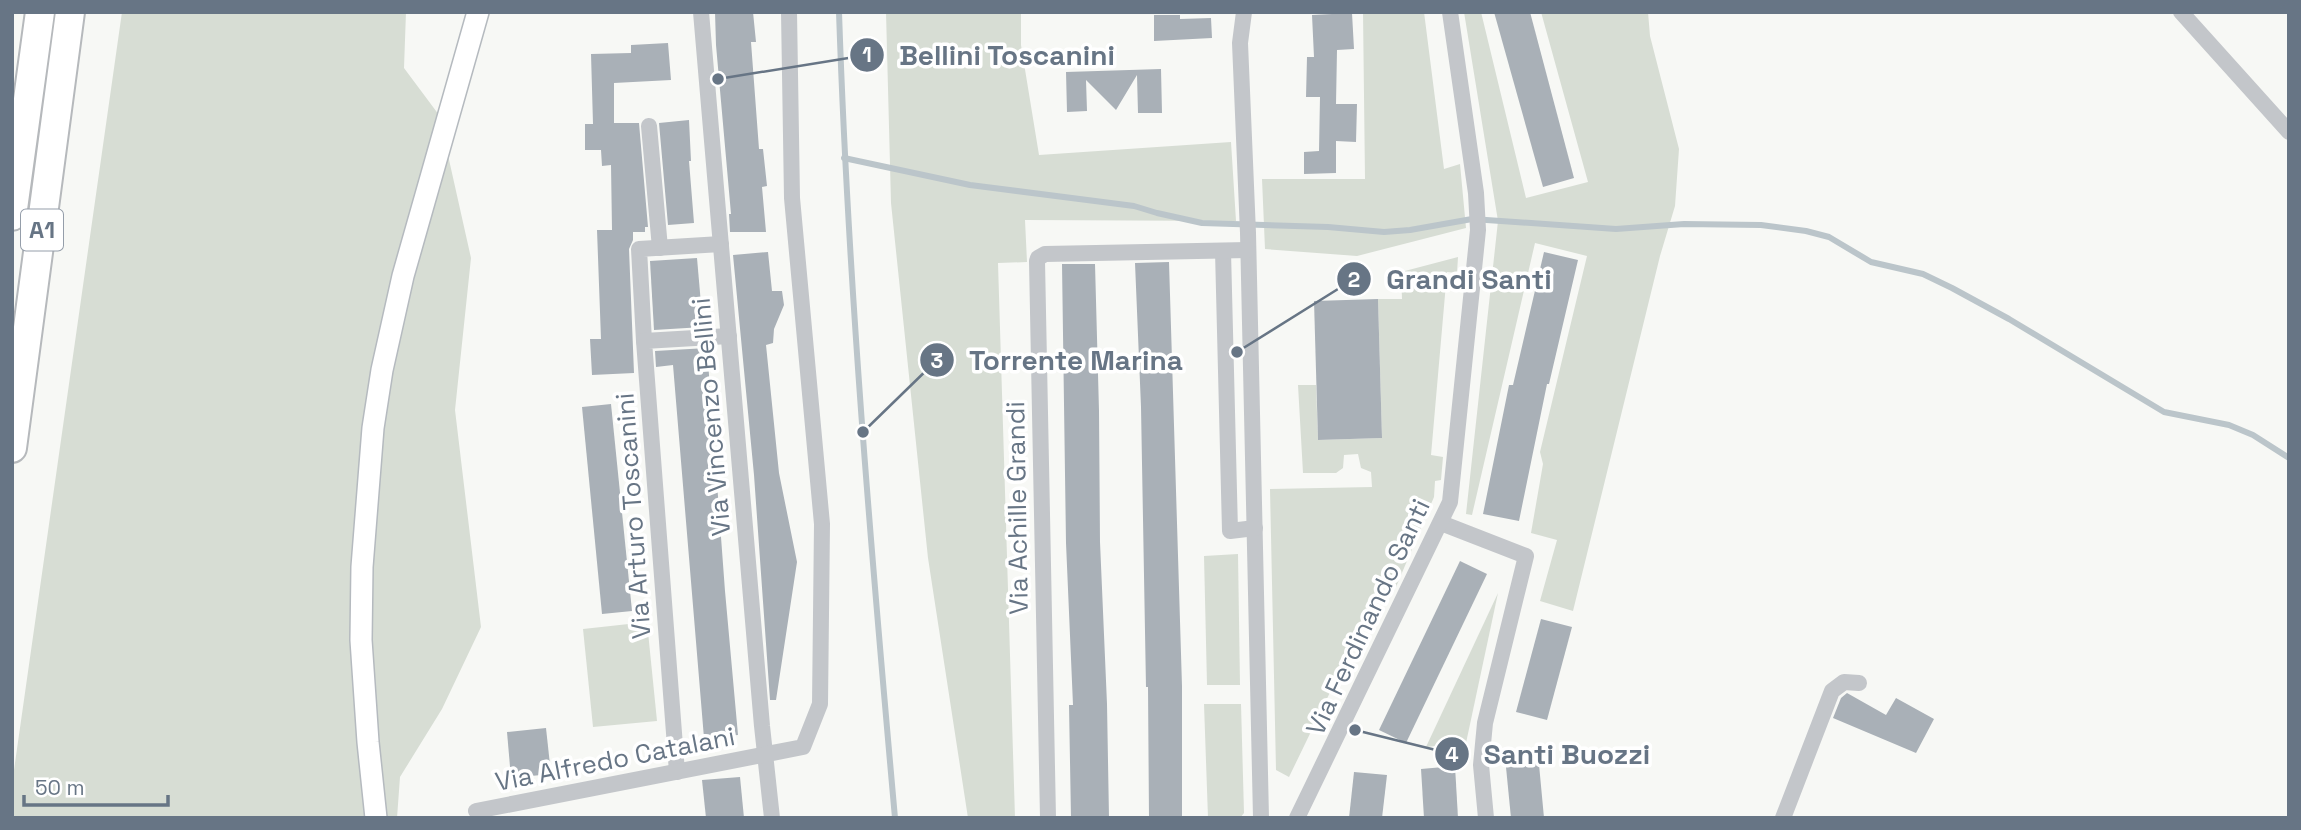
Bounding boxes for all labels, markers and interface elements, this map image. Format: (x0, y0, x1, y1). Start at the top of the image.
callout: Bellini Toscanini (850, 30, 1129, 79)
text: Bellini Toscanini (899, 37, 1115, 73)
text: 1 (862, 41, 872, 68)
road number: A1 (21, 210, 63, 250)
callout: Grandi Santi (1337, 255, 1565, 304)
text: Grandi Santi (1386, 261, 1552, 297)
text: 2 (1348, 266, 1360, 293)
street label: Via Vincenzo Bellini (684, 297, 738, 537)
callout: Torrente Marina (920, 336, 1197, 385)
text: Torrente Marina (969, 342, 1183, 378)
text: 3 (931, 347, 943, 374)
street label: Via Arturo Toscanini (607, 392, 659, 640)
street label: Via Achille Grandi (998, 401, 1036, 615)
street label: Via Ferdinando Santi (1298, 493, 1438, 741)
street label: Via Alfredo Catalani (492, 719, 738, 799)
callout: Santi Buozzi (1435, 730, 1664, 779)
text: Santi Buozzi (1484, 736, 1650, 772)
text: 4 (1445, 741, 1459, 768)
scale bar (24, 764, 168, 808)
text: 50 m (35, 774, 85, 801)

